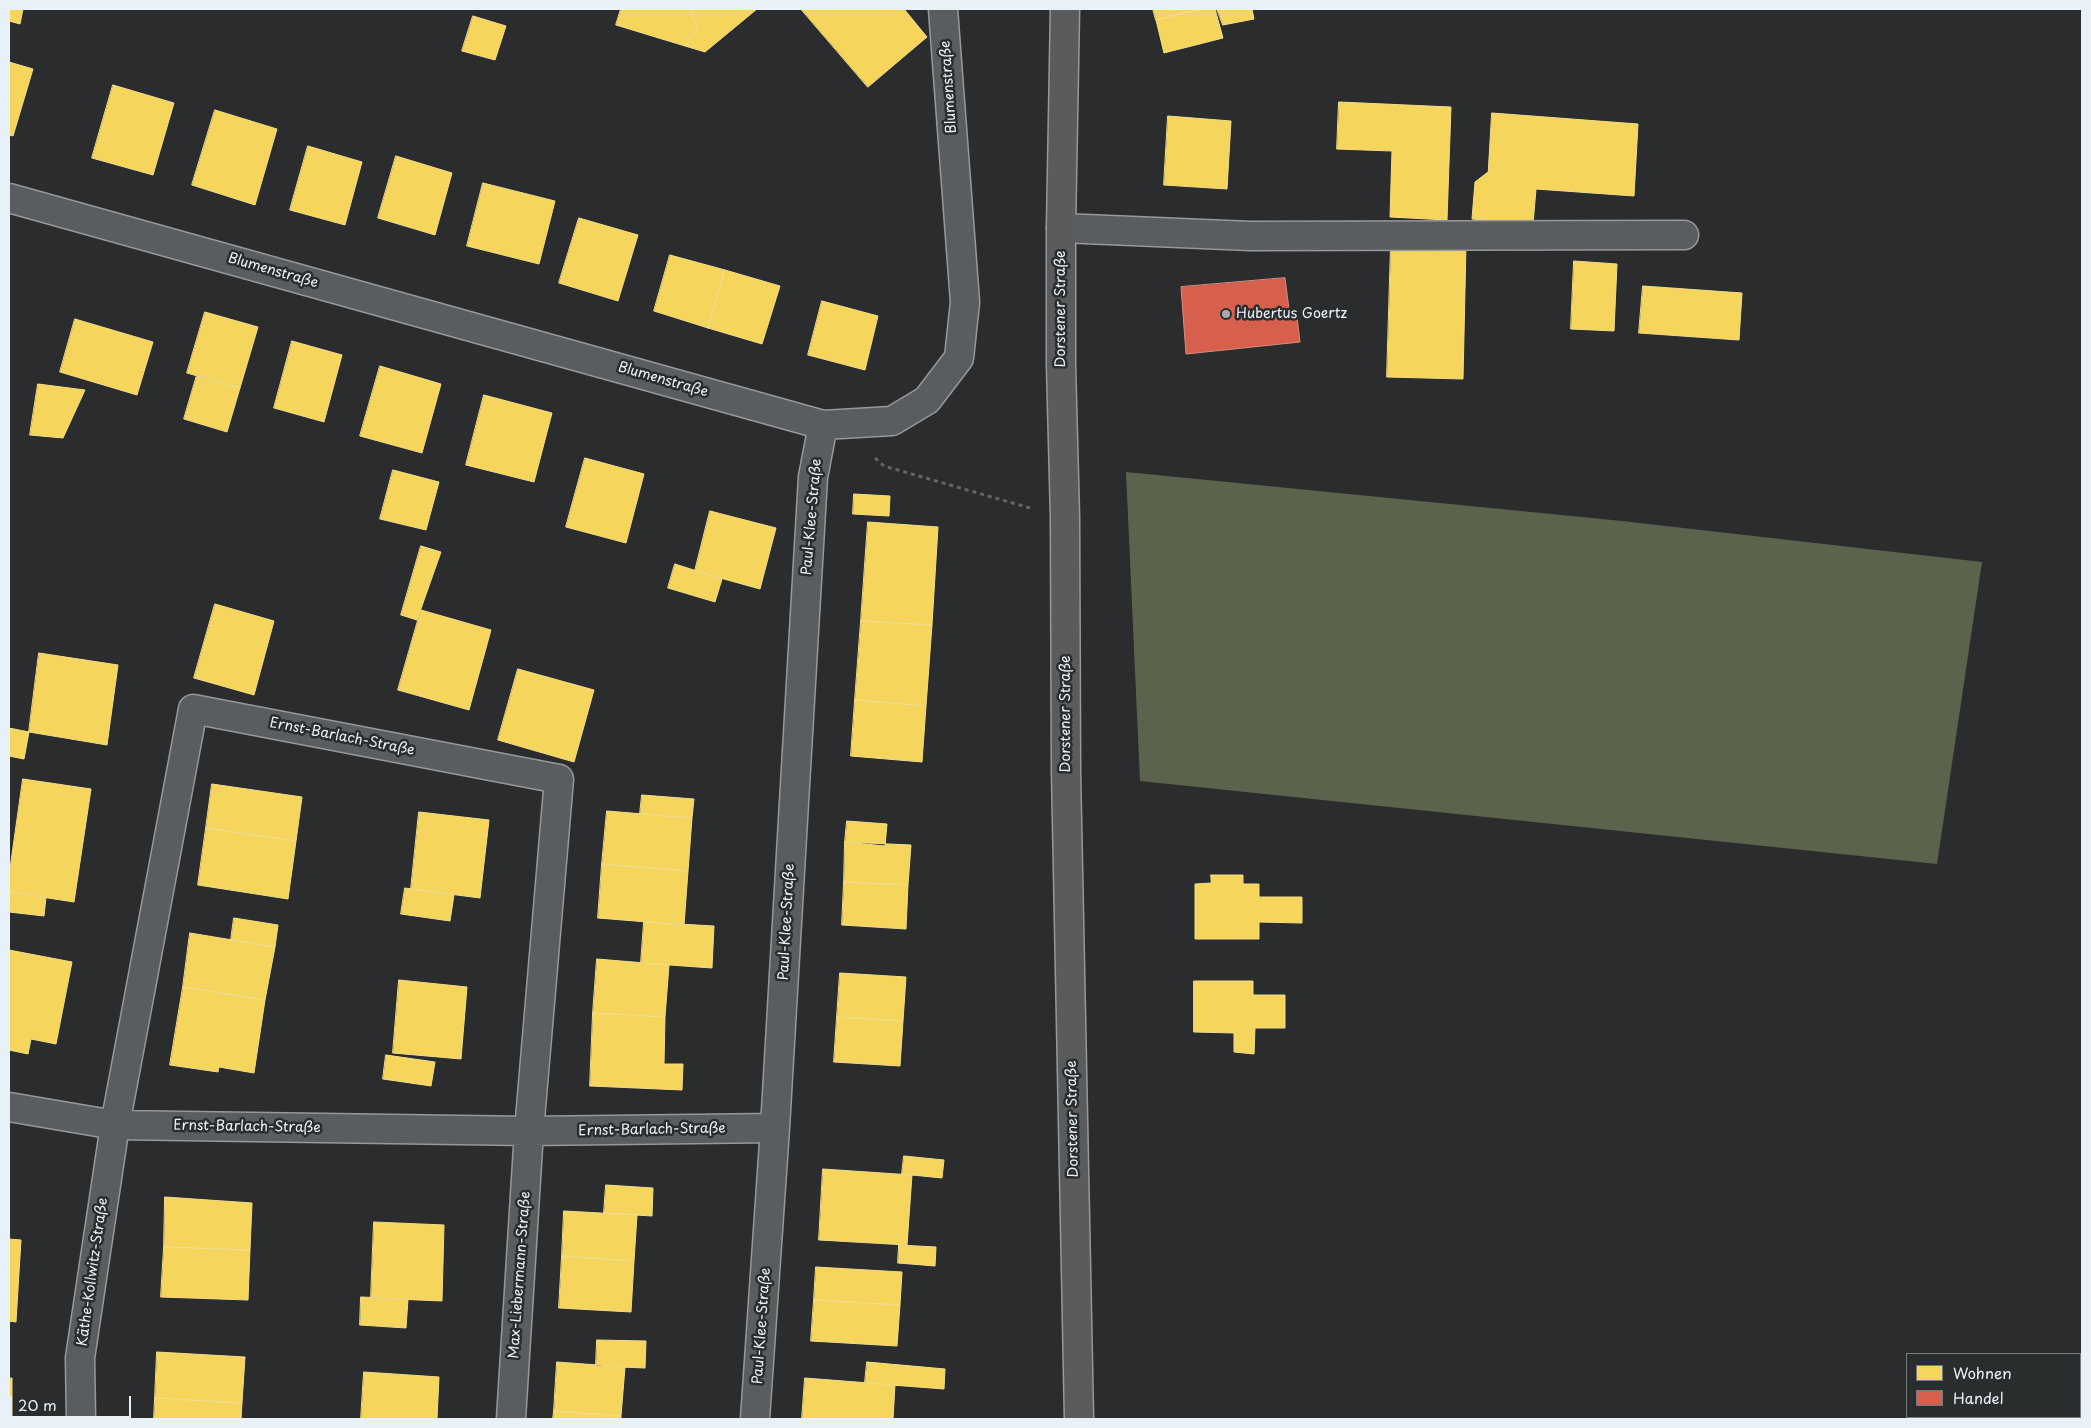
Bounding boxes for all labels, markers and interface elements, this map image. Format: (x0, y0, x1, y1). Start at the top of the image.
street label: Blumenstraße (937, 40, 961, 134)
street label: Blumenstraße (226, 250, 320, 292)
street label: Dorstener Straße (1053, 250, 1069, 368)
place label: Hubertus Goertz (1236, 306, 1347, 322)
marker: Hubertus Goertz (1220, 308, 1232, 320)
street label: Blumenstraße (616, 359, 710, 401)
street label: Paul-Klee-Straße (799, 458, 825, 576)
street label: Dorstener Straße (1058, 655, 1074, 773)
street label: Ernst-Barlach-Straße (268, 715, 416, 759)
street label: Paul-Klee-Straße (776, 863, 798, 981)
street label: Dorstener Straße (1064, 1060, 1082, 1178)
street label: Ernst-Barlach-Straße (173, 1117, 321, 1137)
street label: Ernst-Barlach-Straße (578, 1120, 726, 1140)
street label: Max-Liebermann-Straße (506, 1191, 534, 1359)
street label: Käthe-Kollwitz-Straße (74, 1197, 112, 1347)
street label: Paul-Klee-Straße (750, 1267, 774, 1385)
legend (1906, 1353, 2081, 1418)
text: Wohnen (1953, 1361, 2012, 1384)
scale bar (12, 1386, 134, 1418)
text: Handel (1953, 1386, 2004, 1409)
text: 20 m (18, 1393, 57, 1416)

